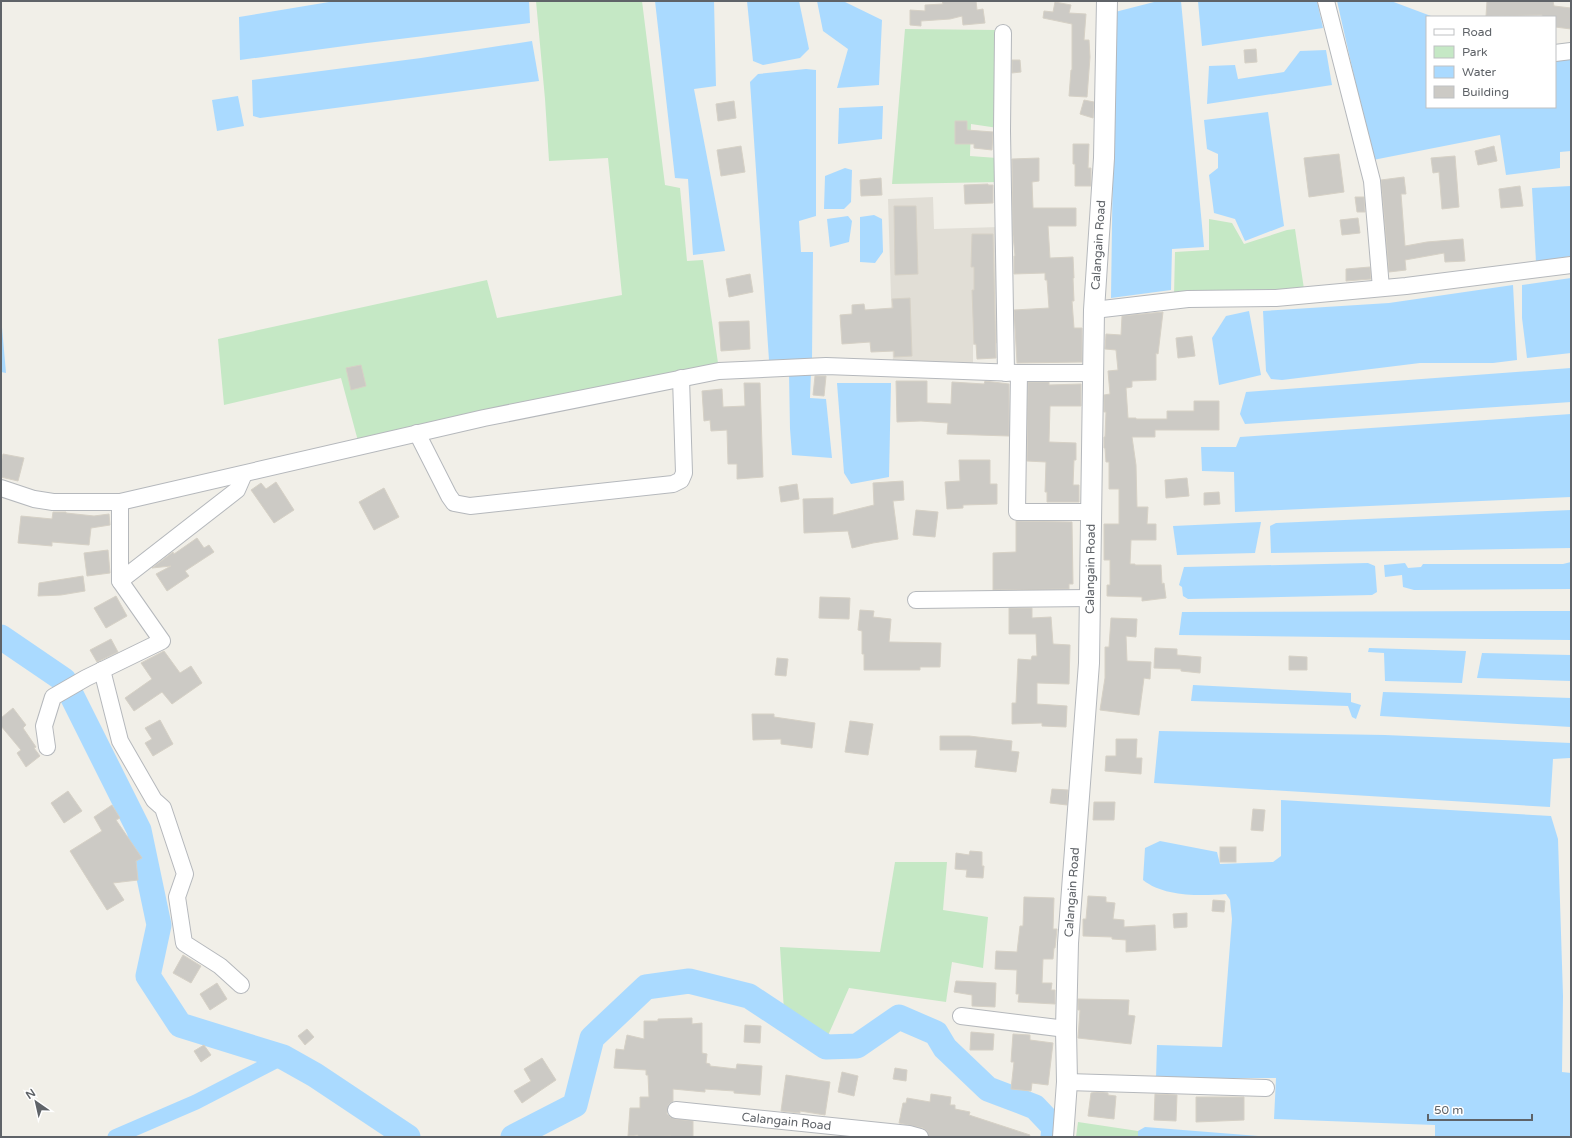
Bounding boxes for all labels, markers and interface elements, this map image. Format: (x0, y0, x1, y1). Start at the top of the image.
legend (1426, 16, 1556, 108)
text: Road (1462, 25, 1492, 39)
text: Park (1462, 45, 1488, 59)
text: Water (1462, 65, 1497, 79)
text: Building (1462, 85, 1509, 99)
street label: Calangain Road (1088, 200, 1108, 291)
street label: Calangain Road (1083, 524, 1098, 614)
street label: Calangain Road (1061, 847, 1082, 938)
north arrow (16, 1082, 56, 1122)
text: N (23, 1086, 38, 1102)
scale bar (1428, 1096, 1532, 1122)
text: 50 m (1434, 1103, 1463, 1117)
street label: Calangain Road (741, 1110, 832, 1133)

